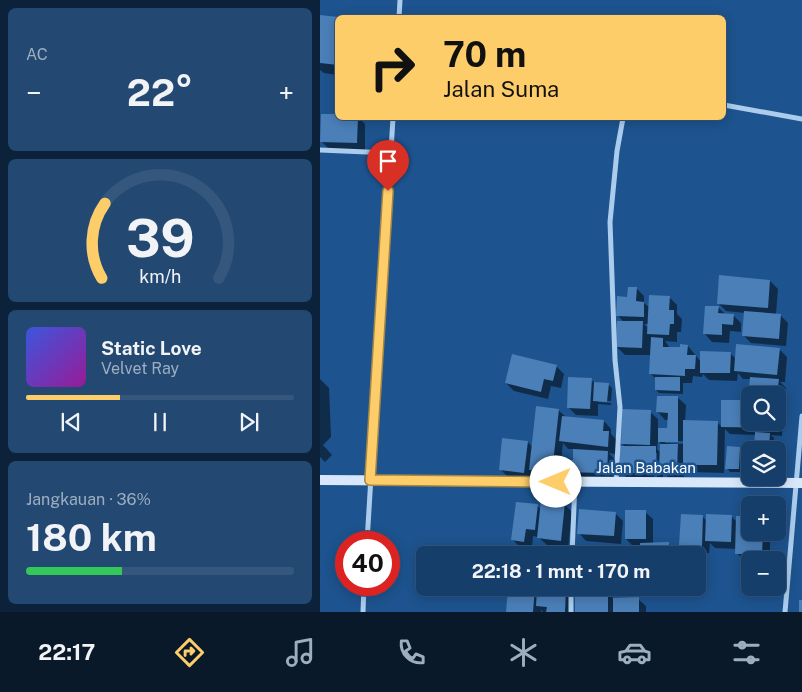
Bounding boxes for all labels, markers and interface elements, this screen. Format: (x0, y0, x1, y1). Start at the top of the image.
text: 70 m (443, 34, 526, 75)
icon: right (360, 35, 425, 100)
text: AC (26, 45, 48, 64)
text: 22° (127, 70, 193, 115)
text: − (26, 76, 42, 109)
text: + (278, 76, 294, 109)
text: Jalan Suma (443, 76, 559, 102)
pin (367, 140, 409, 191)
icon: arrive (374, 147, 402, 175)
text: 39 (126, 208, 194, 269)
text: km/h (139, 266, 181, 287)
text: Static Love (101, 337, 202, 359)
text: Velvet Ray (101, 359, 179, 378)
map controls (741, 386, 786, 596)
button: search (741, 386, 786, 431)
icon: previous (57, 408, 85, 436)
icon: pause (146, 408, 174, 436)
icon: next (235, 408, 263, 436)
button: layers (741, 441, 786, 486)
position arrow (529, 455, 581, 507)
street label: Jalan Babakan (596, 459, 696, 476)
text: Jangkauan · 36% (26, 490, 151, 509)
button: + (741, 496, 786, 541)
text: 180 km (26, 515, 157, 560)
speed limit sign: 40 (335, 531, 400, 596)
button: − (741, 551, 786, 596)
text: 22:18 · 1 mnt · 170 m (472, 560, 650, 582)
icon: directions (172, 635, 207, 670)
icon: music (283, 635, 318, 670)
icon: phone (394, 635, 429, 670)
icon: climate (506, 635, 541, 670)
icon: car (617, 635, 652, 670)
icon: filters (729, 635, 764, 670)
text: 22:17 (38, 639, 95, 665)

